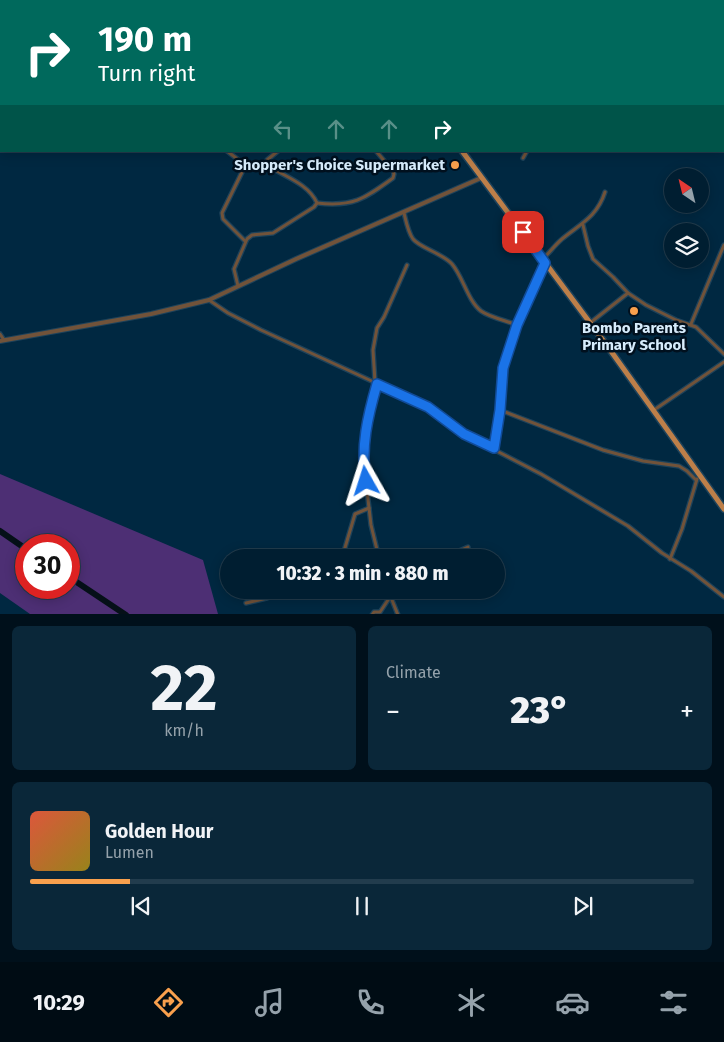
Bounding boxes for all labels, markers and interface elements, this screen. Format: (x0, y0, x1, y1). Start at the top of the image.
text: 190 m (98, 18, 192, 60)
icon: right (15, 20, 80, 85)
text: Turn right (98, 60, 195, 87)
icon: left (269, 115, 297, 143)
icon: ahead (322, 115, 350, 143)
icon: ahead (375, 115, 403, 143)
icon: right (428, 115, 456, 143)
place label: Shopper's Choice Supermarket (234, 156, 445, 174)
marker: Shopper's Choice Supermarket (449, 159, 461, 171)
north arrow (664, 168, 709, 212)
map controls (664, 168, 709, 268)
pin (502, 211, 544, 253)
icon: arrive (509, 218, 537, 246)
button: layers (664, 223, 709, 268)
marker: Bombo Parents Primary School (628, 305, 640, 317)
place label: Bombo Parents Primary School (582, 319, 686, 354)
position arrow (339, 454, 391, 506)
speed limit sign: 30 (15, 534, 80, 599)
text: 10:32 · 3 min · 880 m (277, 562, 448, 585)
text: 22 (150, 649, 218, 727)
text: Climate (386, 663, 441, 682)
text: 23° (510, 687, 570, 733)
text: − (386, 695, 400, 728)
text: + (680, 695, 694, 728)
text: km/h (164, 721, 204, 740)
text: Golden Hour (105, 820, 214, 843)
text: Lumen (105, 843, 154, 862)
icon: previous (127, 892, 155, 920)
icon: pause (348, 892, 376, 920)
icon: next (569, 892, 597, 920)
icon: directions (151, 985, 186, 1020)
icon: music (252, 985, 287, 1020)
icon: phone (353, 985, 388, 1020)
icon: climate (454, 985, 489, 1020)
icon: car (555, 985, 590, 1020)
icon: filters (656, 985, 691, 1020)
text: 10:29 (33, 989, 85, 1016)

